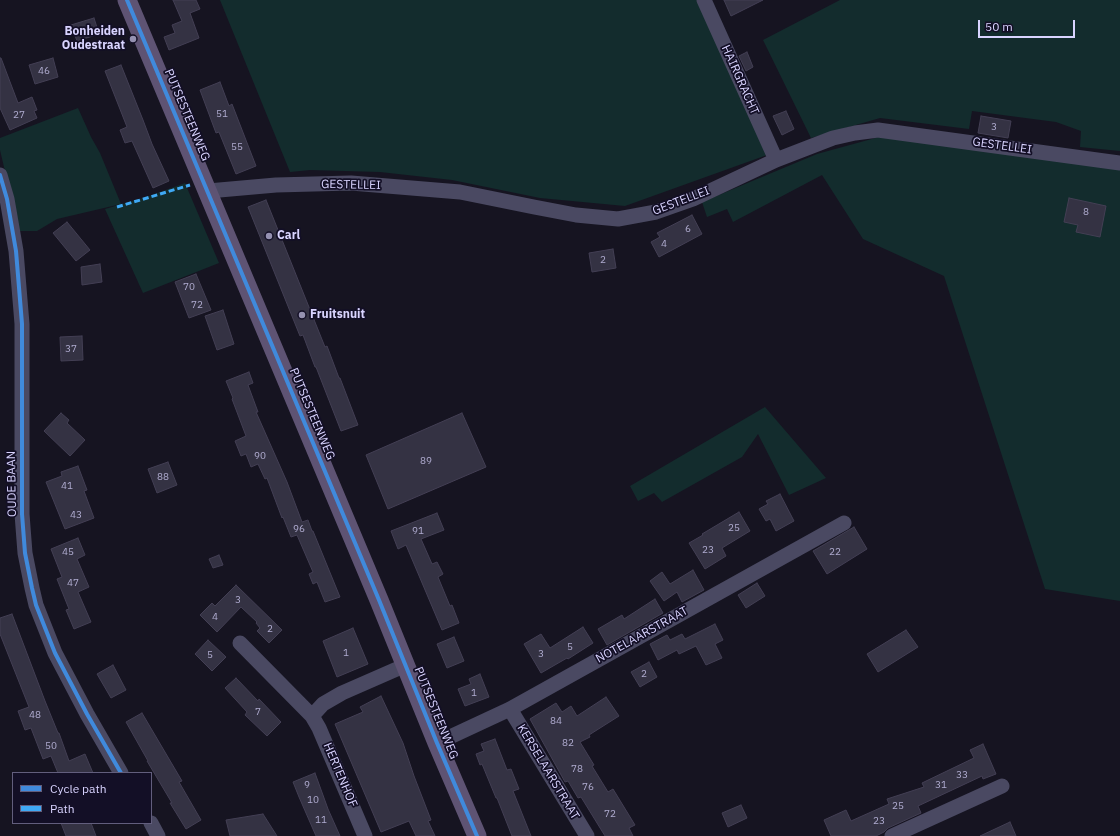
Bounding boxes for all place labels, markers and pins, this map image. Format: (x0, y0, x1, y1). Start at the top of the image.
place label: Bonheiden Oudestraat (62, 25, 125, 53)
marker: Bonheiden Oudestraat (128, 34, 138, 44)
place label: Carl (277, 229, 300, 243)
marker: Carl (264, 231, 274, 241)
place label: Fruitsnuit (310, 308, 365, 322)
marker: Fruitsnuit (297, 310, 307, 320)

